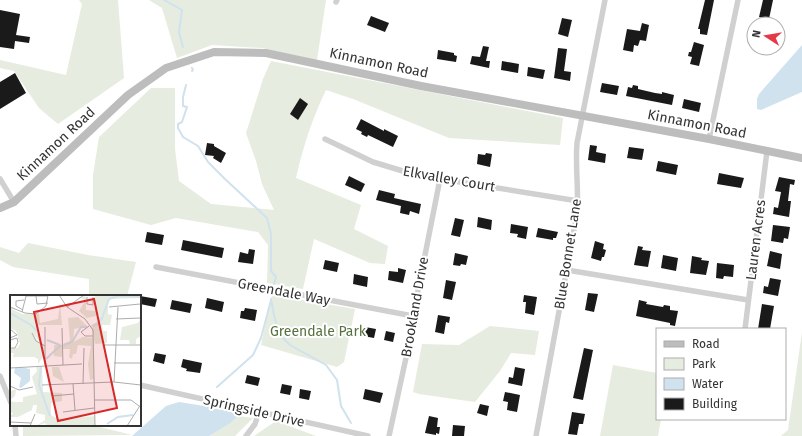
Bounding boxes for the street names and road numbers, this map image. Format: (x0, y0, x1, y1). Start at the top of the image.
street label: Kinnamon Road (328, 44, 430, 82)
street label: Kinnamon Road (13, 103, 99, 185)
street label: Kinnamon Road (646, 106, 748, 142)
street label: Elkvalley Court (402, 163, 497, 196)
street label: Blue Bonnet Lane (551, 197, 585, 311)
street label: Lauren Acres (743, 198, 769, 281)
street label: Brookland Drive (398, 255, 432, 359)
street label: Greendale Way (236, 275, 332, 309)
street label: Springside Drive (202, 391, 306, 431)

